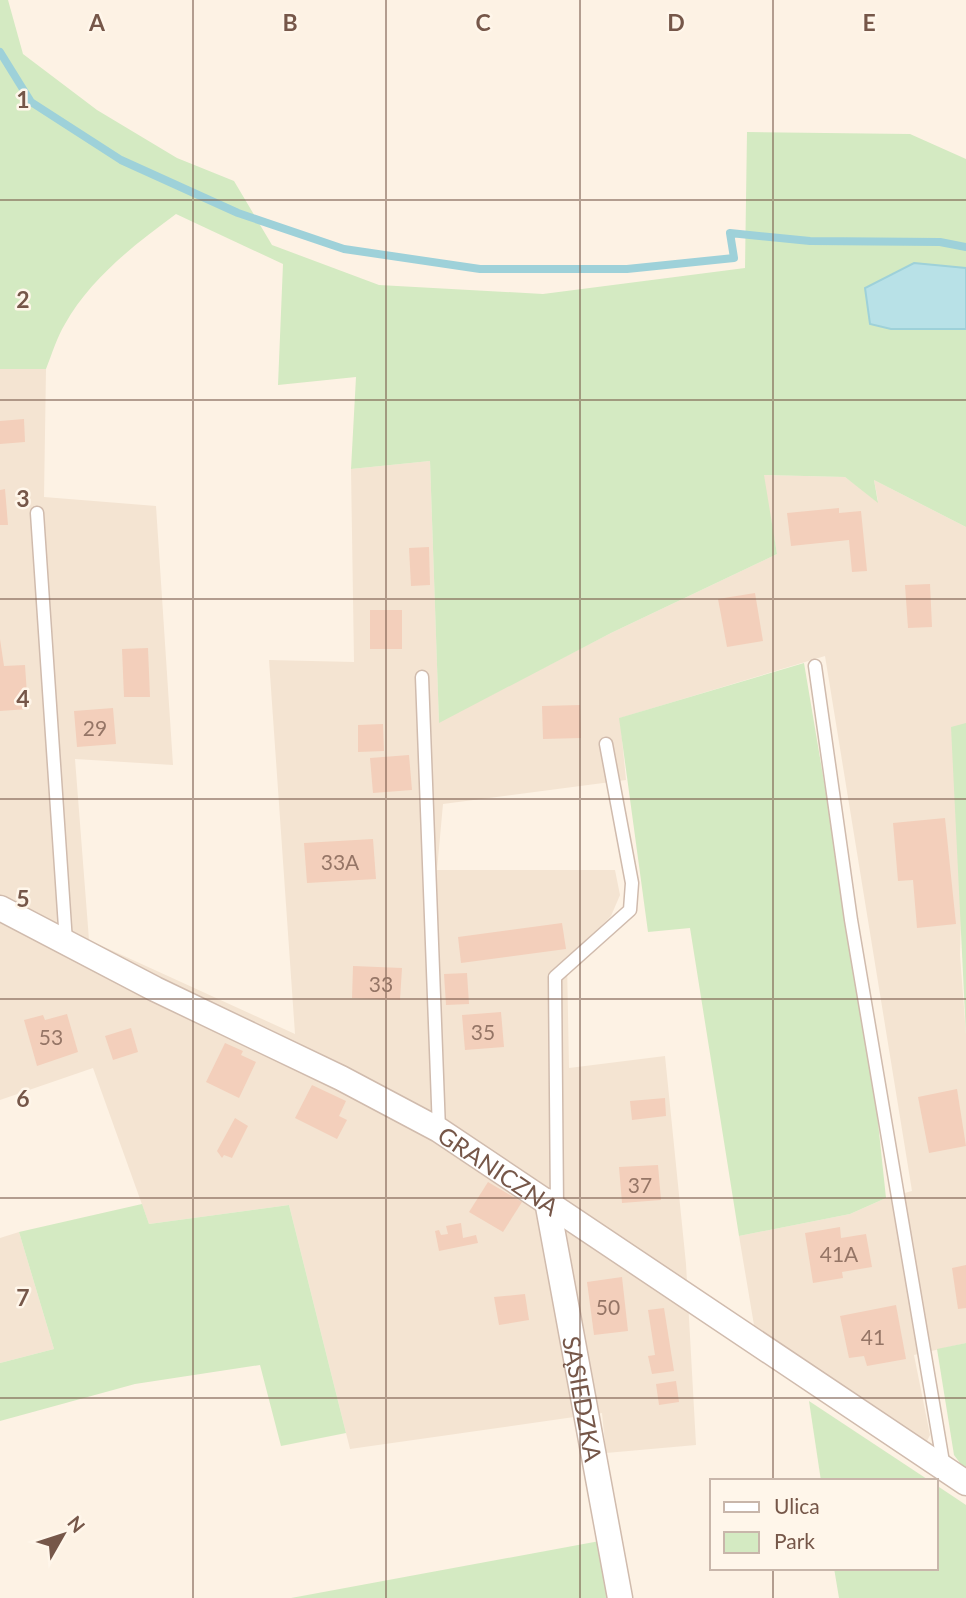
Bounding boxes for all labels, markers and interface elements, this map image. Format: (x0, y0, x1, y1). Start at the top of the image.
text: A (88, 8, 106, 36)
text: B (282, 8, 298, 36)
text: C (475, 8, 491, 36)
text: D (667, 8, 685, 36)
text: E (862, 8, 876, 36)
text: 1 (16, 85, 30, 113)
text: 2 (16, 285, 30, 313)
text: 3 (16, 484, 30, 512)
text: 4 (16, 684, 30, 712)
house number: 29 (83, 715, 107, 740)
house number: 33A (321, 849, 360, 874)
text: 5 (16, 884, 30, 912)
house number: 33 (369, 971, 393, 996)
house number: 35 (471, 1019, 495, 1044)
house number: 53 (39, 1024, 63, 1049)
text: 6 (16, 1084, 30, 1112)
street label: GRANICZNA (433, 1119, 565, 1221)
house number: 37 (628, 1172, 652, 1197)
house number: 41A (820, 1241, 859, 1266)
text: 7 (16, 1283, 30, 1311)
house number: 50 (596, 1294, 620, 1319)
house number: 41 (861, 1324, 885, 1349)
street label: SĄSIEDZKA (558, 1334, 609, 1465)
legend (710, 1479, 938, 1570)
text: Ulica (774, 1493, 820, 1518)
north arrow (28, 1500, 98, 1570)
text: N (63, 1511, 90, 1537)
text: Park (774, 1528, 815, 1553)

